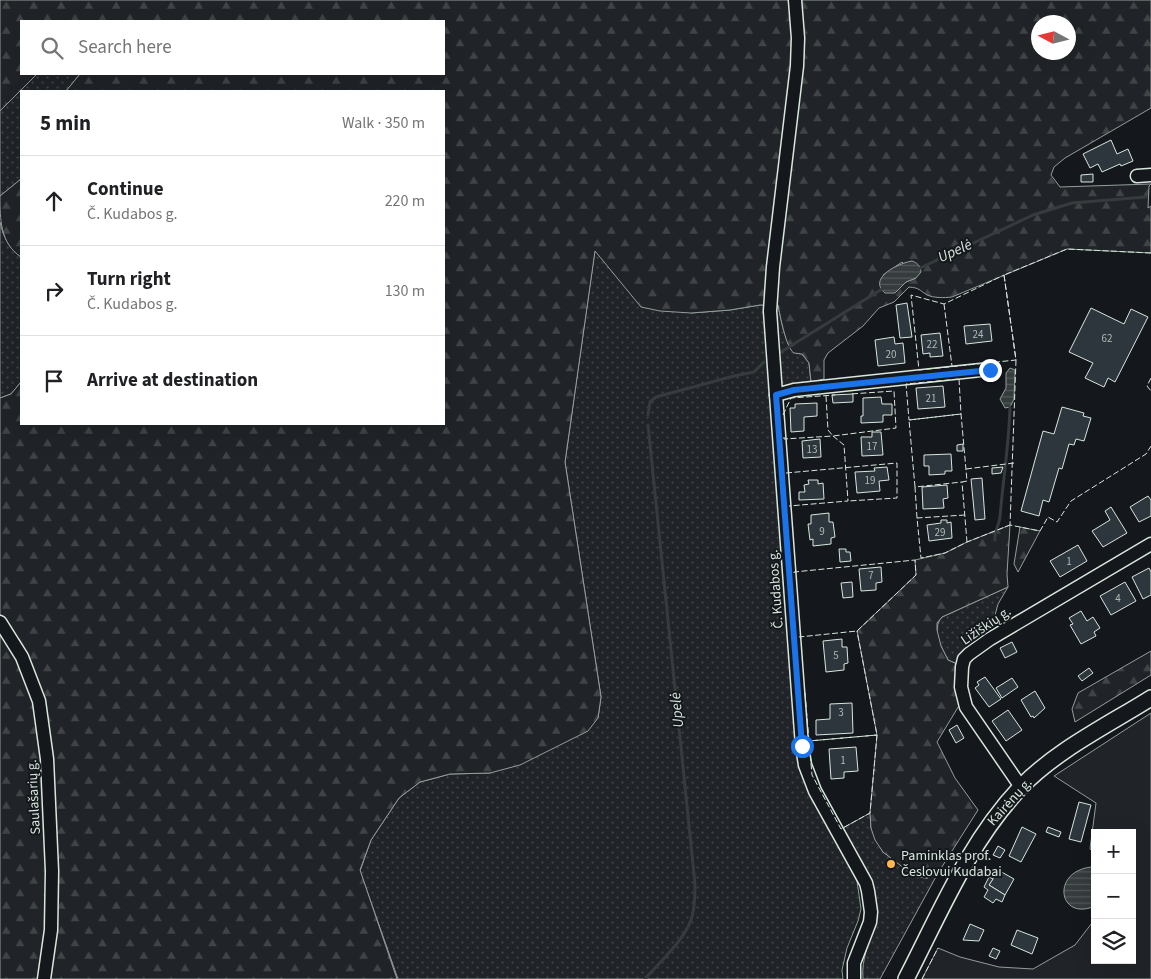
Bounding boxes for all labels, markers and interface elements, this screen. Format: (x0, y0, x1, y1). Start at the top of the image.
north arrow (1031, 15, 1076, 60)
search box (20, 20, 445, 75)
icon: search (38, 34, 66, 62)
text: Search here (78, 34, 172, 61)
text: 5 min (40, 108, 91, 138)
text: Walk · 350 m (342, 112, 425, 134)
text: Continue (87, 176, 164, 203)
icon: ahead (40, 187, 68, 215)
text: 220 m (385, 190, 425, 212)
text: Č. Kudabos g. (87, 203, 177, 225)
water label: Upelė (935, 234, 975, 268)
text: Turn right (87, 266, 171, 293)
icon: right (40, 277, 68, 305)
text: 130 m (385, 280, 425, 302)
text: Č. Kudabos g. (87, 293, 177, 315)
house number: 24 (973, 327, 984, 342)
house number: 62 (1102, 331, 1112, 346)
house number: 22 (927, 337, 937, 352)
house number: 20 (886, 347, 896, 362)
route end (979, 359, 1002, 382)
icon: arrive (40, 367, 68, 395)
text: Arrive at destination (87, 367, 258, 394)
house number: 21 (926, 391, 936, 406)
house number: 17 (867, 439, 877, 454)
house number: 13 (807, 442, 817, 457)
house number: 19 (865, 473, 875, 488)
house number: 9 (819, 524, 825, 539)
house number: 29 (935, 525, 945, 540)
street label: Č. Kudabos g. (763, 549, 789, 629)
house number: 1 (1066, 554, 1072, 569)
house number: 7 (868, 568, 874, 583)
house number: 4 (1115, 591, 1121, 606)
street label: Ližiškių g. (957, 602, 1015, 650)
house number: 5 (833, 648, 839, 663)
water label: Upelė (665, 691, 689, 729)
house number: 3 (838, 705, 844, 720)
route start (791, 735, 814, 758)
house number: 1 (840, 753, 846, 768)
street label: Saulašarių g. (22, 759, 46, 835)
street label: Kairėnų g. (983, 773, 1037, 831)
map controls (1091, 829, 1136, 964)
button: + (1091, 829, 1136, 874)
place label: Paminklas prof. Česlovui Kudabai (901, 846, 1002, 882)
marker: Paminklas prof. Česlovui Kudabai (885, 858, 897, 870)
button: − (1091, 874, 1136, 919)
button: layers (1091, 919, 1136, 964)

